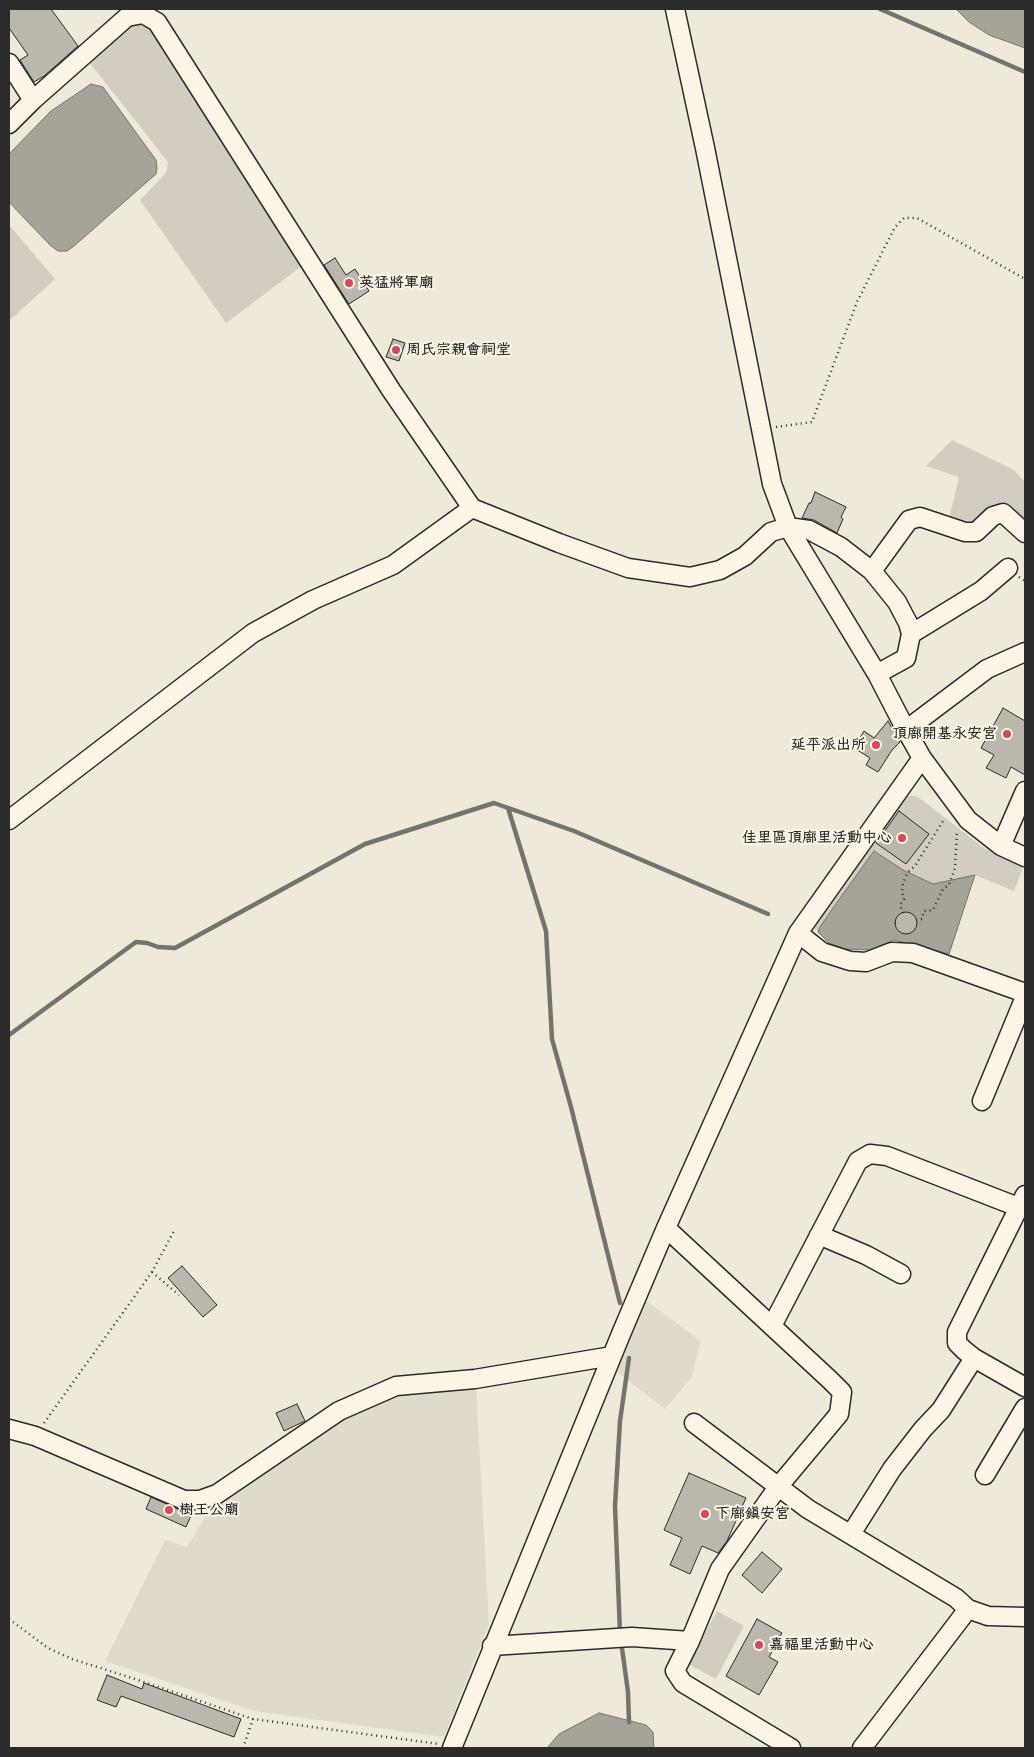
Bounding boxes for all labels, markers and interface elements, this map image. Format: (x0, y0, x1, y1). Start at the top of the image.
place label: 英猛將軍廟 (359, 274, 434, 292)
marker: 英猛將軍廟 (343, 277, 355, 289)
place label: 周氏宗親會祠堂 (406, 341, 511, 359)
marker: 周氏宗親會祠堂 (390, 344, 402, 356)
place label: 頂廍開基永安宮 (892, 725, 997, 743)
marker: 頂廍開基永安宮 (1001, 728, 1013, 740)
place label: 延平派出所 (791, 736, 866, 754)
marker: 延平派出所 (870, 739, 882, 751)
place label: 佳里區頂廍里活動中心 (742, 829, 892, 847)
marker: 佳里區頂廍里活動中心 (896, 832, 908, 844)
place label: 樹王公廟 (179, 1501, 239, 1519)
marker: 樹王公廟 (163, 1504, 175, 1516)
place label: 下廍鎮安宮 (715, 1505, 790, 1523)
marker: 下廍鎮安宮 (699, 1508, 711, 1520)
place label: 嘉福里活動中心 (769, 1636, 874, 1654)
marker: 嘉福里活動中心 (753, 1639, 765, 1651)

